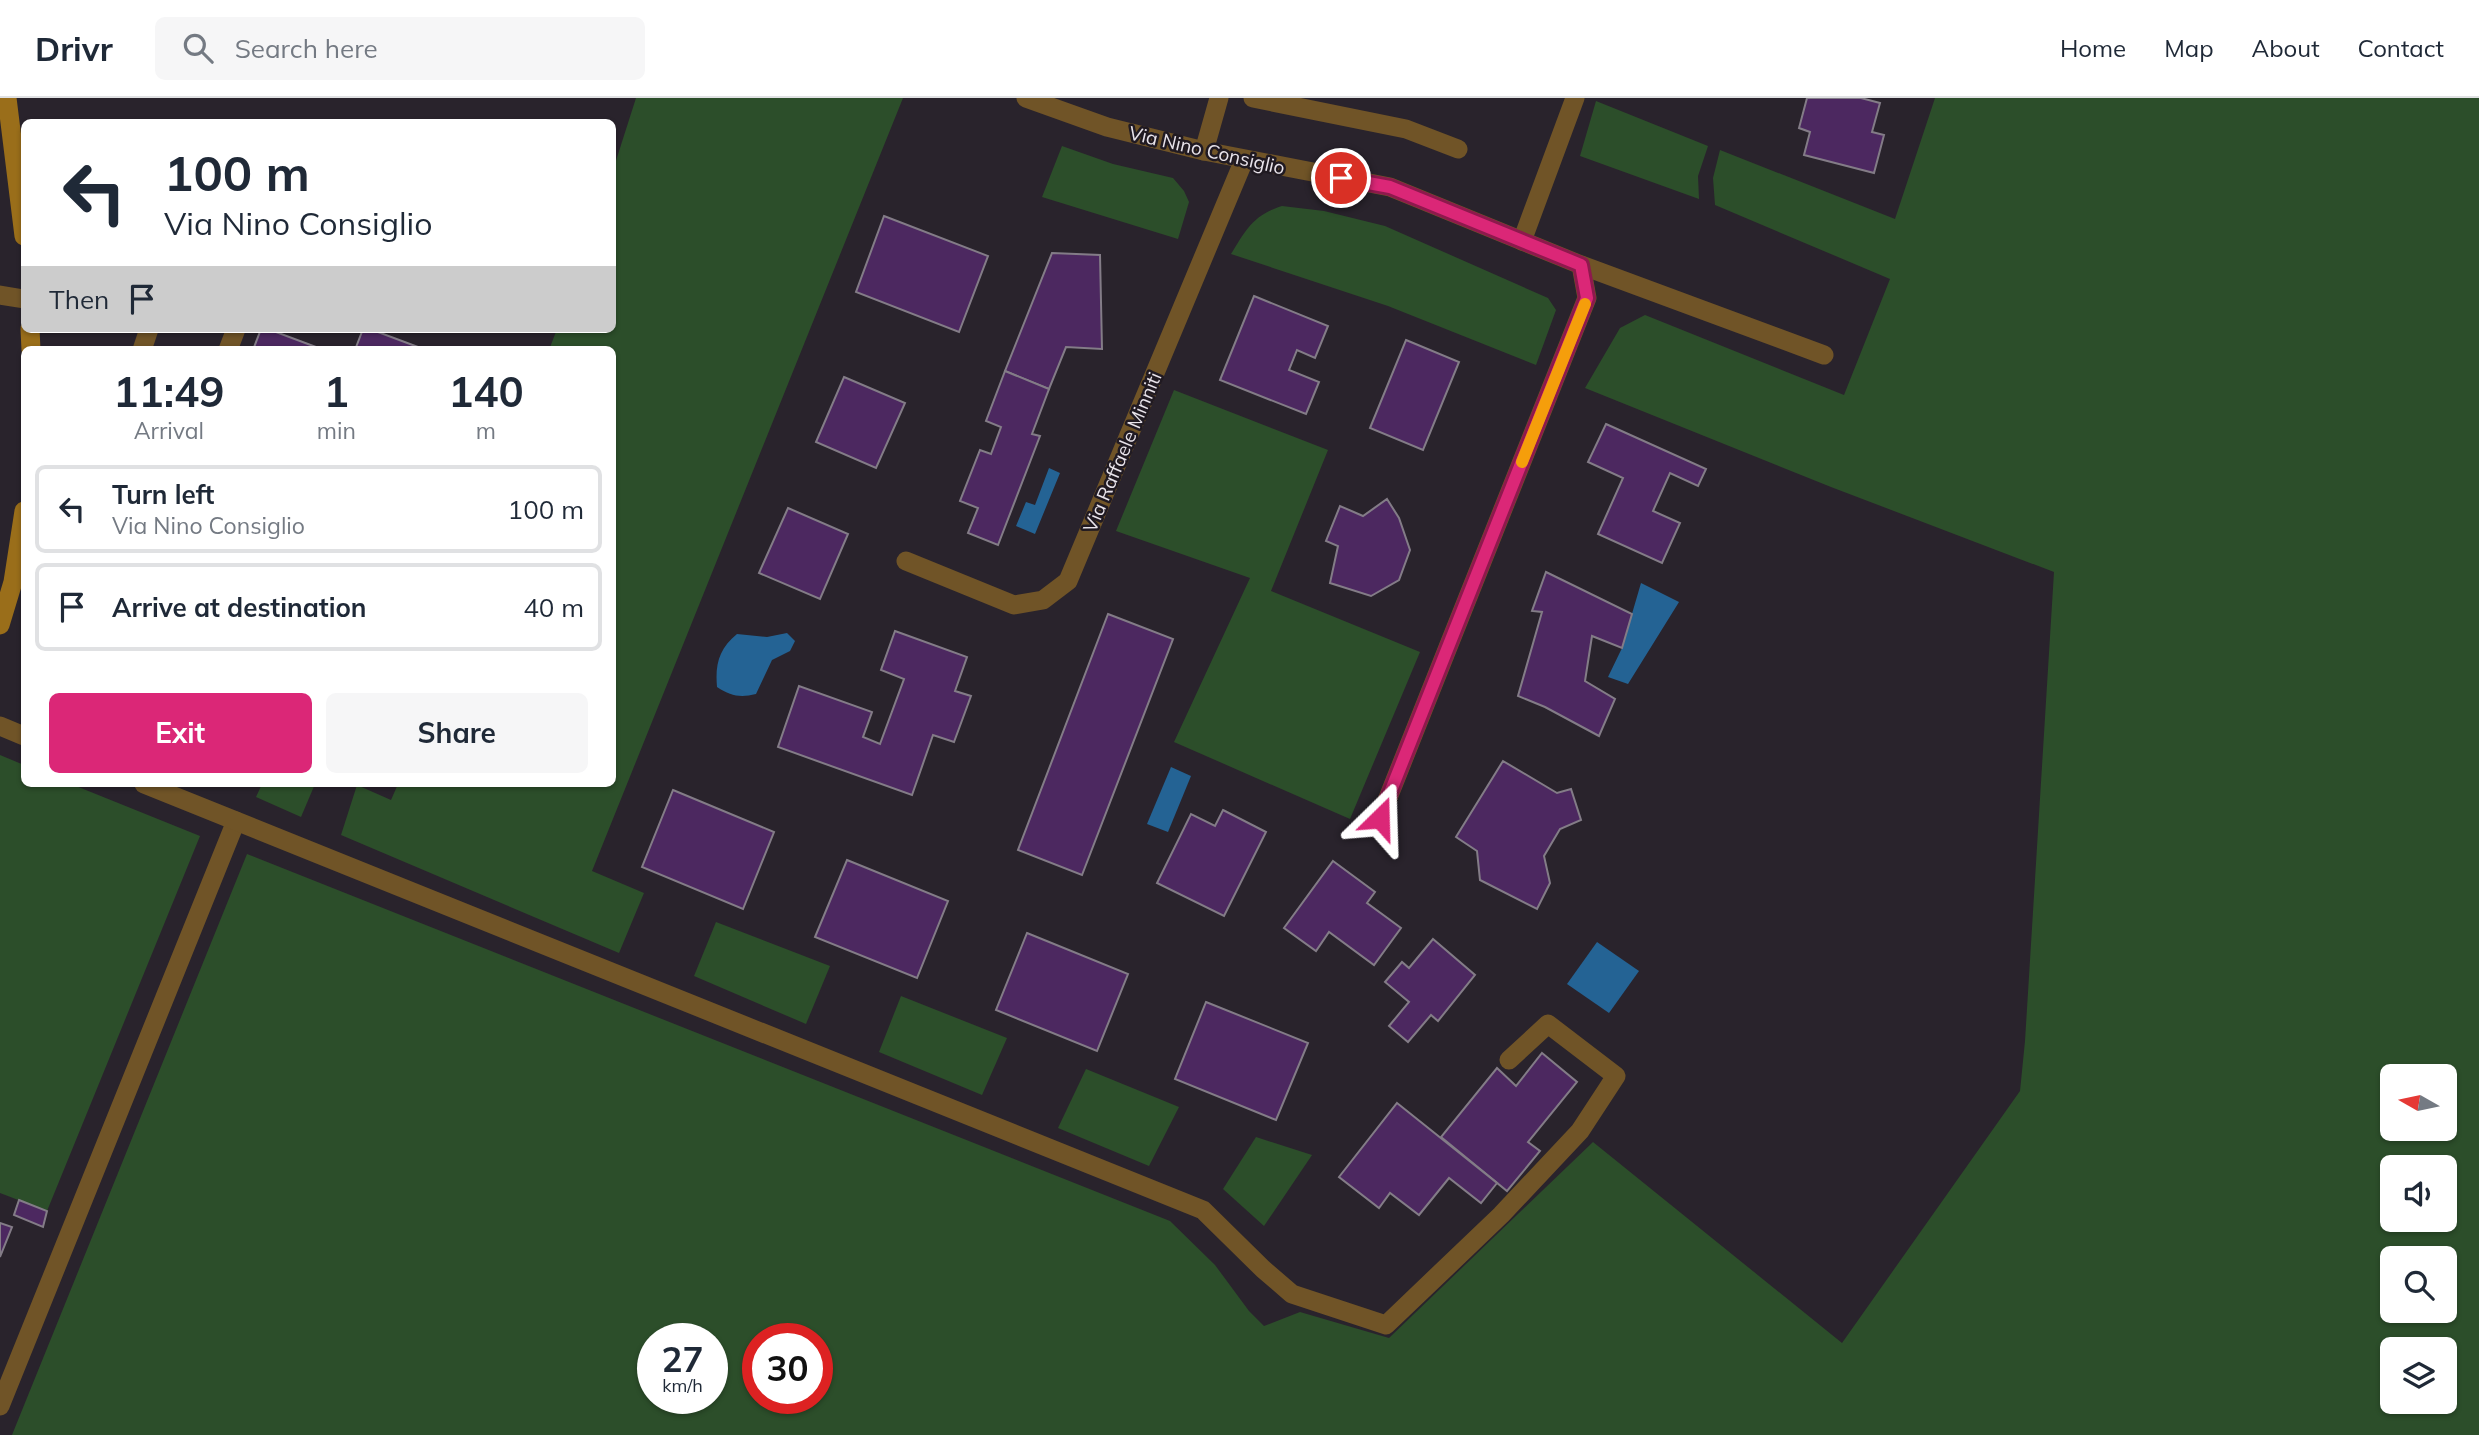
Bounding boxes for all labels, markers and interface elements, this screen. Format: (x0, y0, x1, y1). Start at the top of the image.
search box (155, 17, 645, 80)
text: Drivr (35, 28, 113, 69)
icon: search (179, 29, 217, 67)
text: Search here (235, 32, 378, 65)
text: Home (2060, 33, 2126, 63)
text: Map (2164, 33, 2214, 63)
text: About (2252, 33, 2320, 63)
text: Contact (2358, 33, 2444, 63)
street label: Via Nino Consiglio (1127, 120, 1287, 180)
text: 100 m (164, 142, 310, 203)
icon: left (49, 147, 140, 238)
pin (1311, 148, 1371, 208)
icon: arrive (1322, 159, 1360, 197)
text: Via Nino Consiglio (164, 203, 432, 243)
icon: arrive (123, 280, 161, 318)
text: Then (49, 283, 109, 316)
text: 11:49 (113, 365, 224, 418)
text: 1 (324, 365, 349, 418)
text: 140 (448, 365, 524, 418)
street label: Via Raffaele Minniti (1077, 368, 1167, 536)
text: Arrival (134, 416, 204, 445)
text: min (317, 416, 356, 445)
text: m (476, 416, 496, 445)
text: Turn left (112, 478, 214, 511)
icon: left (53, 490, 91, 528)
text: 100 m (508, 493, 584, 526)
text: Via Nino Consiglio (112, 511, 305, 540)
icon: arrive (53, 588, 91, 626)
text: Arrive at destination (112, 591, 367, 624)
text: 40 m (523, 591, 584, 624)
button: Exit (49, 693, 312, 773)
button: Share (326, 693, 588, 773)
position arrow (1343, 781, 1417, 855)
north arrow (2380, 1064, 2457, 1141)
map controls (2380, 1064, 2457, 1414)
button: sound (2380, 1155, 2457, 1232)
button: search (2380, 1246, 2457, 1323)
speed limit sign: 30 (742, 1323, 833, 1414)
text: 27 (661, 1337, 704, 1381)
button: layers (2380, 1337, 2457, 1414)
text: km/h (662, 1374, 703, 1397)

